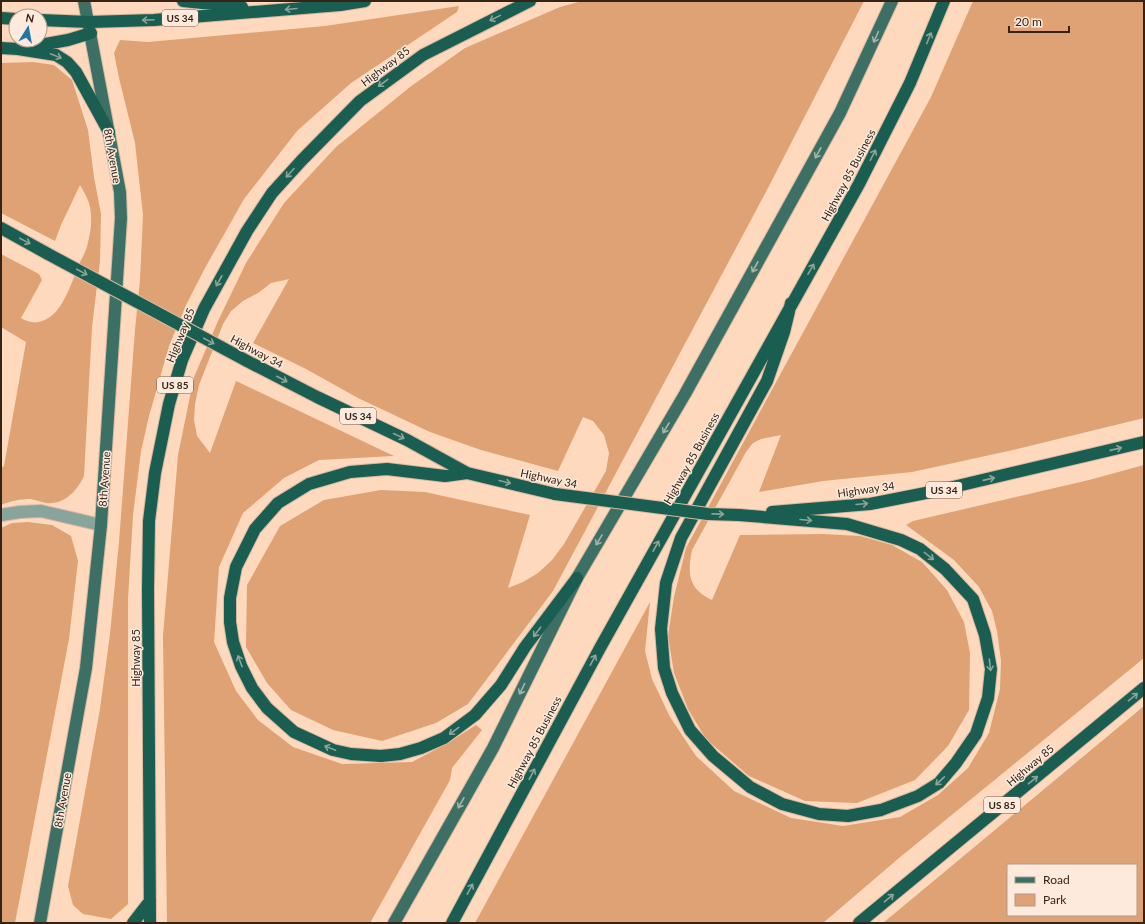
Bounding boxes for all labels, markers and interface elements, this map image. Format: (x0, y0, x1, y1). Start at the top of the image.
one-way arrow (285, 5, 298, 12)
north arrow (8, 8, 48, 48)
scale bar (1009, 8, 1069, 34)
road number: US 34 (162, 10, 198, 26)
text: N (25, 11, 35, 25)
text: 20 m (1015, 14, 1042, 29)
one-way arrow (490, 15, 502, 22)
one-way arrow (142, 16, 155, 24)
one-way arrow (872, 30, 879, 42)
one-way arrow (925, 32, 933, 44)
street label: Highway 85 (358, 43, 412, 89)
one-way arrow (49, 53, 61, 61)
one-way arrow (378, 79, 389, 88)
street label: Highway 85 Business (818, 126, 878, 223)
street label: 8th Avenue (102, 128, 124, 185)
one-way arrow (813, 147, 821, 159)
one-way arrow (870, 149, 878, 161)
one-way arrow (285, 168, 295, 178)
one-way arrow (18, 238, 30, 245)
one-way arrow (751, 261, 759, 273)
one-way arrow (807, 263, 815, 275)
one-way arrow (76, 269, 88, 277)
one-way arrow (214, 275, 222, 287)
street label: Highway 85 (163, 306, 197, 364)
street label: Highway 34 (228, 332, 286, 371)
one-way arrow (203, 337, 215, 345)
one-way arrow (276, 376, 288, 383)
road number: US 85 (157, 377, 193, 393)
road number: US 34 (340, 408, 376, 424)
street label: Highway 85 Business (660, 410, 722, 506)
one-way arrow (661, 422, 669, 434)
one-way arrow (392, 433, 404, 440)
one-way arrow (1109, 444, 1122, 452)
street label: 8th Avenue (96, 451, 112, 507)
street label: Highway 34 (519, 466, 579, 490)
one-way arrow (982, 474, 995, 482)
street label: Highway 34 (837, 478, 896, 499)
one-way arrow (498, 479, 511, 486)
road number: US 34 (926, 482, 962, 498)
one-way arrow (855, 501, 868, 508)
one-way arrow (711, 511, 724, 518)
one-way arrow (799, 517, 812, 524)
one-way arrow (595, 534, 603, 546)
one-way arrow (653, 540, 661, 552)
one-way arrow (924, 552, 935, 561)
one-way arrow (532, 626, 541, 637)
street label: Highway 85 (129, 629, 142, 687)
one-way arrow (590, 654, 598, 666)
one-way arrow (236, 655, 243, 668)
one-way arrow (986, 658, 994, 671)
one-way arrow (518, 682, 525, 694)
street label: Highway 85 Business (504, 693, 564, 790)
one-way arrow (1128, 693, 1138, 702)
one-way arrow (448, 727, 459, 735)
street label: Highway 85 (1004, 741, 1056, 789)
one-way arrow (325, 744, 337, 752)
one-way arrow (528, 768, 536, 780)
street label: 8th Avenue (51, 771, 73, 828)
one-way arrow (1027, 775, 1038, 784)
one-way arrow (935, 776, 945, 785)
one-way arrow (457, 797, 465, 809)
road number: US 85 (984, 797, 1020, 813)
legend (1007, 864, 1137, 916)
text: Road (1043, 872, 1070, 887)
one-way arrow (467, 883, 475, 895)
text: Park (1043, 892, 1067, 907)
one-way arrow (884, 894, 895, 903)

